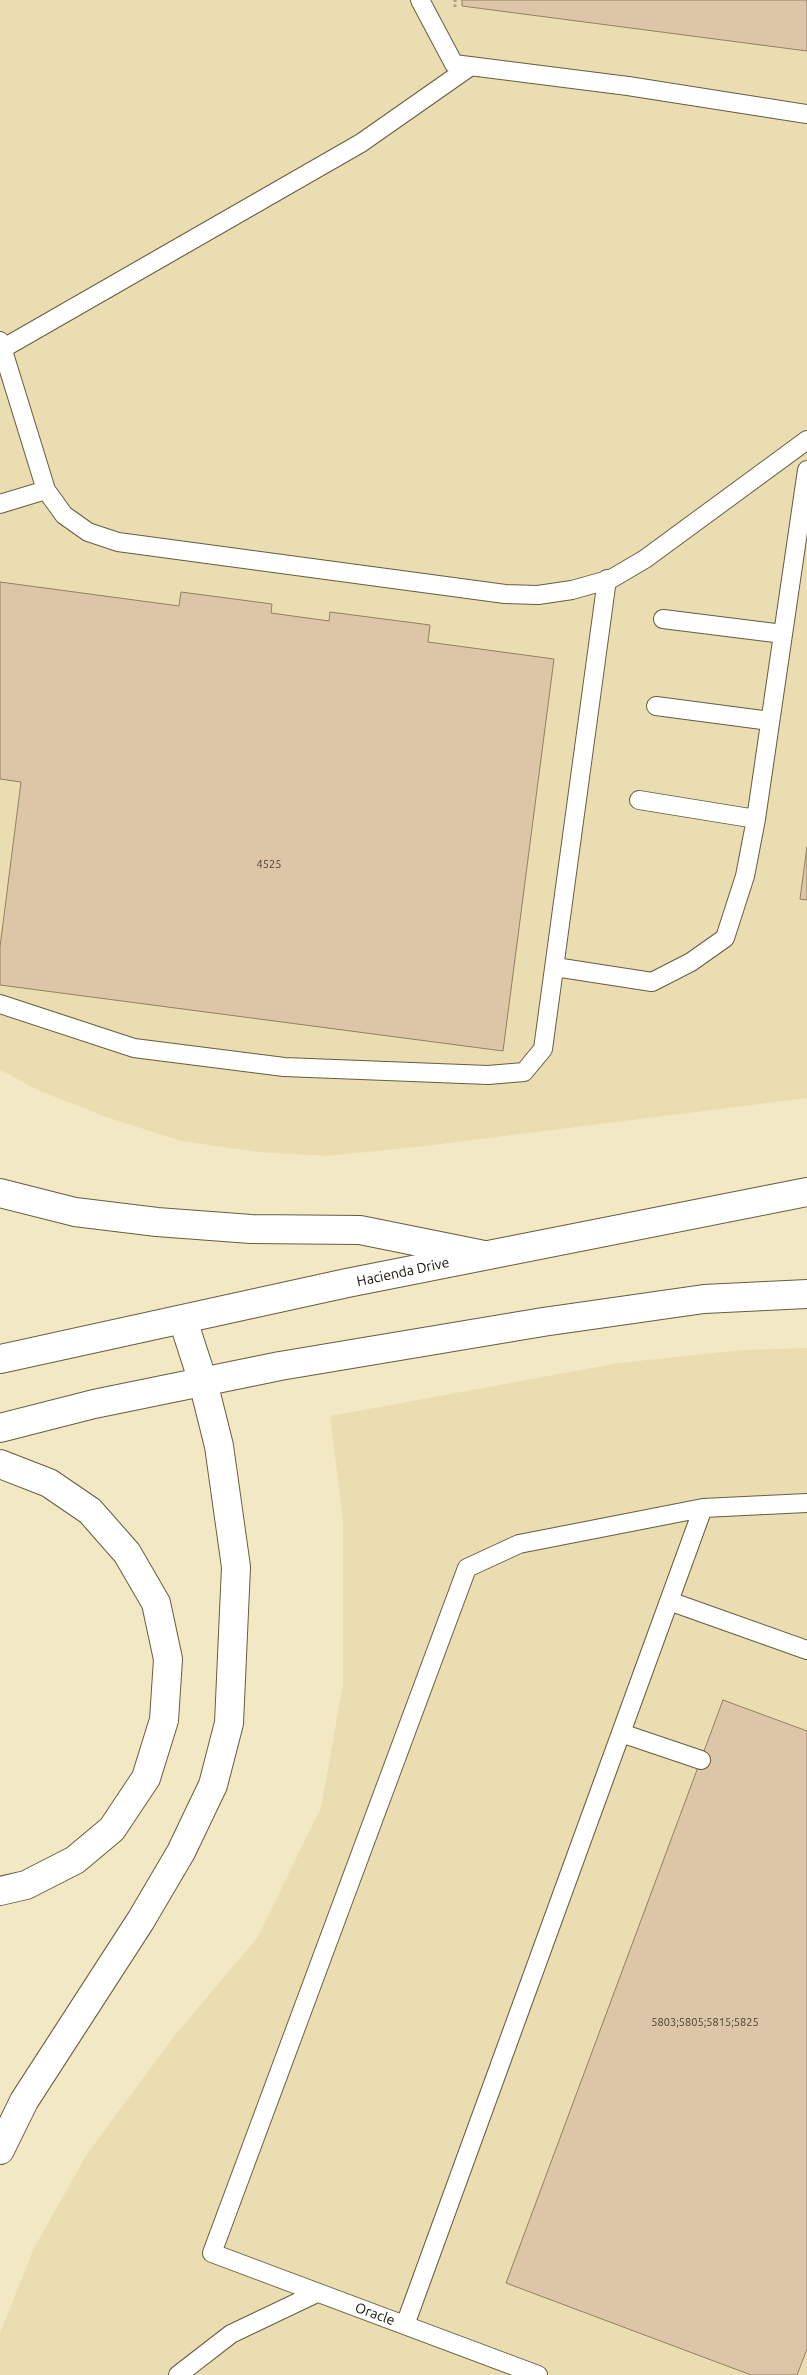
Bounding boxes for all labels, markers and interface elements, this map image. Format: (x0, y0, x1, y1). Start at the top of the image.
house number: 4525 (257, 857, 281, 871)
street label: Hacienda Drive (355, 1254, 451, 1290)
house number: 5803;5805;5815;5825 (651, 2015, 759, 2029)
street label: Oracle (353, 2299, 397, 2329)

